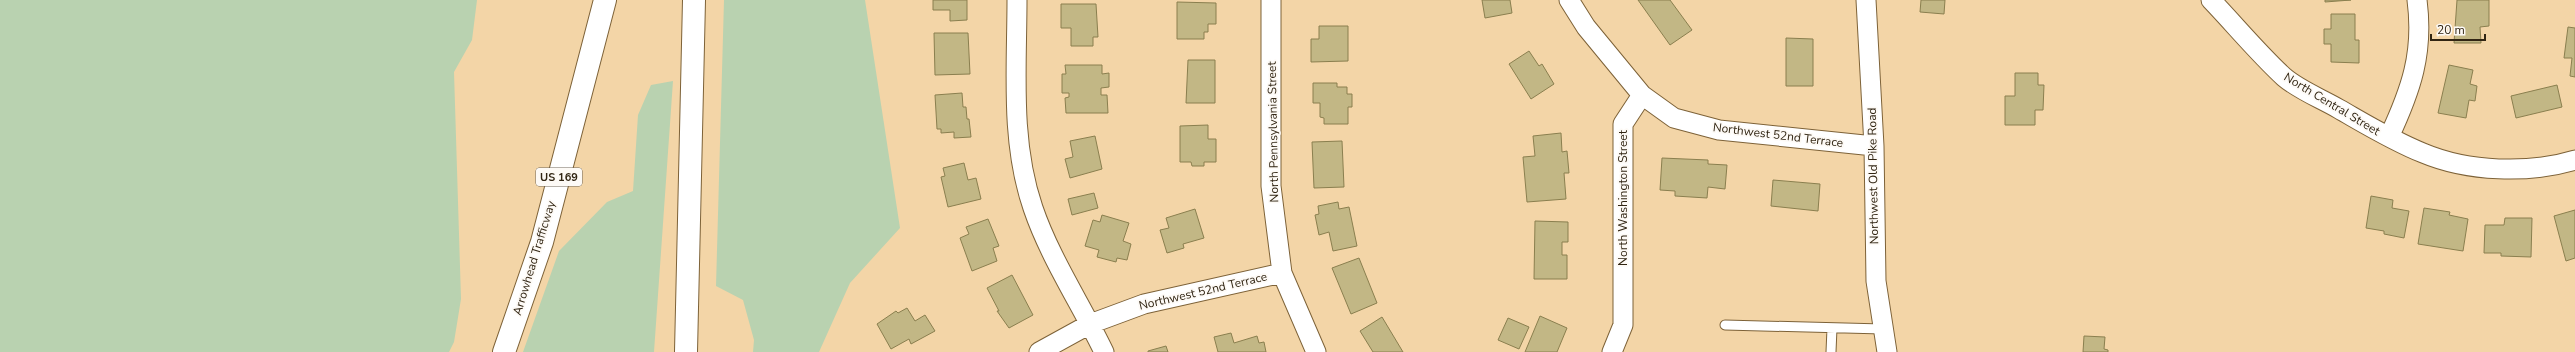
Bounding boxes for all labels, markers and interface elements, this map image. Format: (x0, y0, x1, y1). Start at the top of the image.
scale bar (2431, 16, 2485, 42)
text: 20 m (2437, 22, 2465, 38)
street label: North Pennsylvania Street (1264, 61, 1282, 203)
street label: North Central Street (2281, 69, 2384, 139)
street label: Northwest Old Pike Road (1864, 107, 1882, 245)
street label: Northwest 52nd Terrace (1712, 119, 1844, 151)
street label: North Washington Street (1615, 129, 1631, 266)
road number: US 169 (536, 168, 582, 186)
street label: Arrowhead Trafficway (509, 198, 559, 317)
street label: Northwest 52nd Terrace (1137, 268, 1269, 314)

